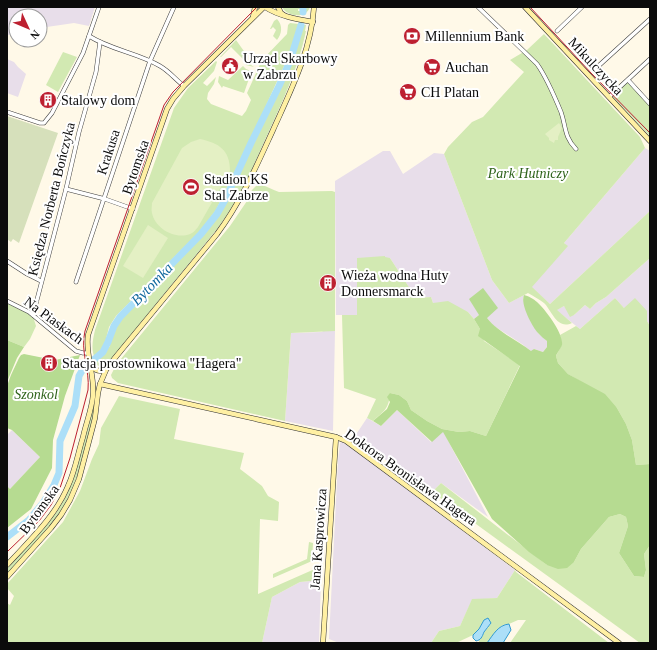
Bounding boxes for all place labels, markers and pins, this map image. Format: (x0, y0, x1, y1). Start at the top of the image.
bank icon: Millennium Bank (402, 26, 422, 46)
place label: Millennium Bank (425, 29, 524, 44)
place label: Urząd Skarbowy w Zabrzu (243, 51, 337, 82)
public building icon: Urząd Skarbowy w Zabrzu (220, 56, 240, 76)
supermarket icon: Auchan (422, 57, 442, 77)
place label: Auchan (445, 60, 489, 75)
supermarket icon: CH Platan (398, 82, 418, 102)
place label: CH Platan (421, 85, 479, 100)
building icon: Stalowy dom (38, 90, 58, 110)
place label: Stalowy dom (61, 93, 135, 108)
place label: Stadion KS Stal Zabrze (204, 172, 268, 203)
sports icon: Stadion KS Stal Zabrze (181, 177, 201, 197)
place label: Wieża wodna Huty Donnersmarck (341, 268, 449, 299)
building icon: Wieża wodna Huty Donnersmarck (318, 273, 338, 293)
building icon: Stacja prostownikowa "Hagera" (39, 353, 59, 373)
place label: Stacja prostownikowa "Hagera" (62, 356, 241, 371)

